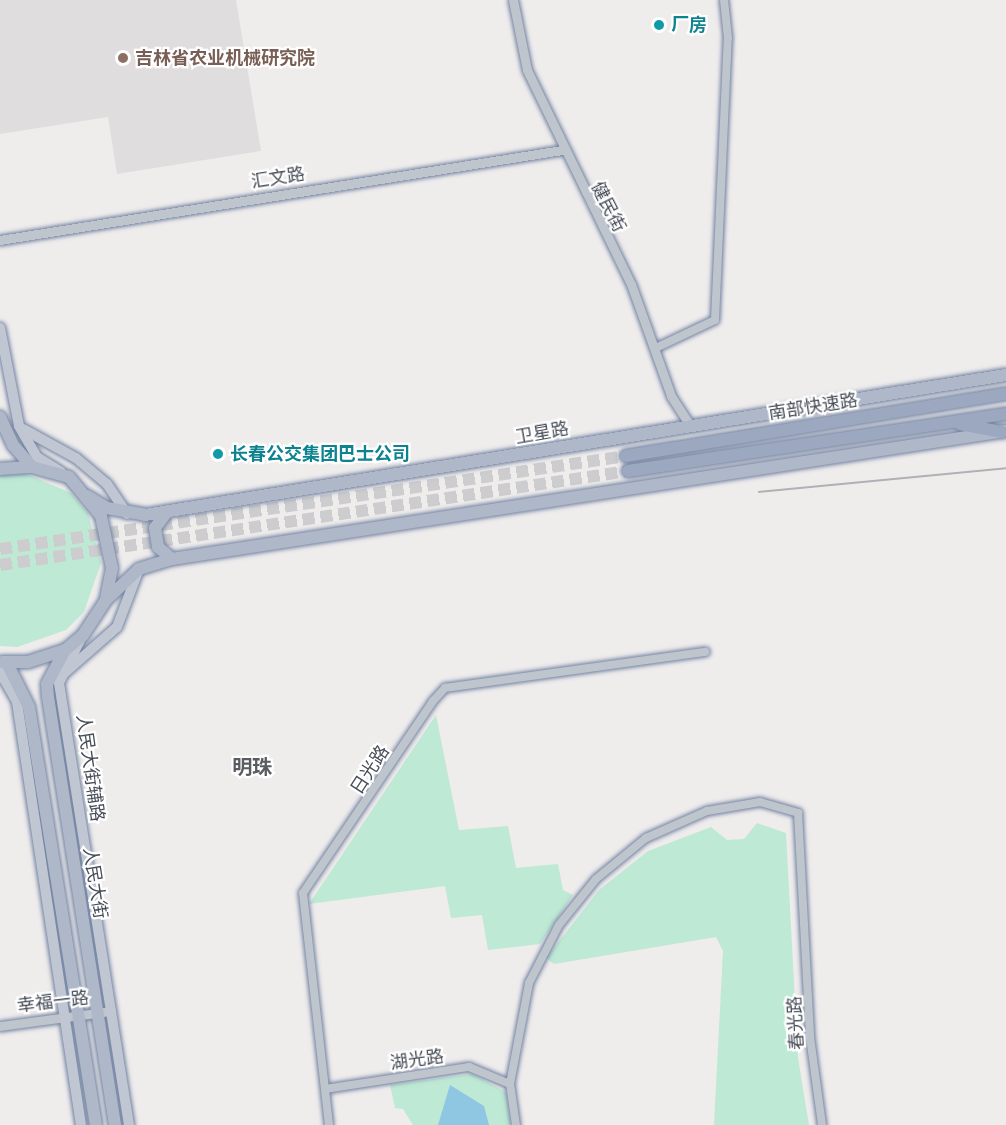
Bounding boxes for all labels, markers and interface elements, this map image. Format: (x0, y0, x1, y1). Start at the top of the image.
place label: 厂房 (671, 14, 707, 36)
marker: 厂房 (652, 18, 666, 32)
place label: 吉林省农业机械研究院 (135, 47, 315, 69)
marker: 吉林省农业机械研究院 (116, 51, 130, 65)
street label: 汇文路 (250, 163, 306, 193)
street label: 健民街 (586, 178, 630, 236)
street label: 南部快速路 (767, 389, 859, 425)
street label: 卫星路 (514, 418, 570, 448)
place label: 长春公交集团巴士公司 (230, 443, 410, 465)
marker: 长春公交集团巴士公司 (211, 447, 225, 461)
street label: 人民大街辅路 (72, 713, 108, 823)
street label: 日光路 (346, 741, 394, 799)
district label: 明珠 (232, 755, 272, 779)
street label: 人民大街 (79, 846, 111, 920)
street label: 幸福一路 (16, 987, 90, 1017)
street label: 春光路 (784, 995, 808, 1051)
street label: 湖光路 (389, 1046, 445, 1074)

